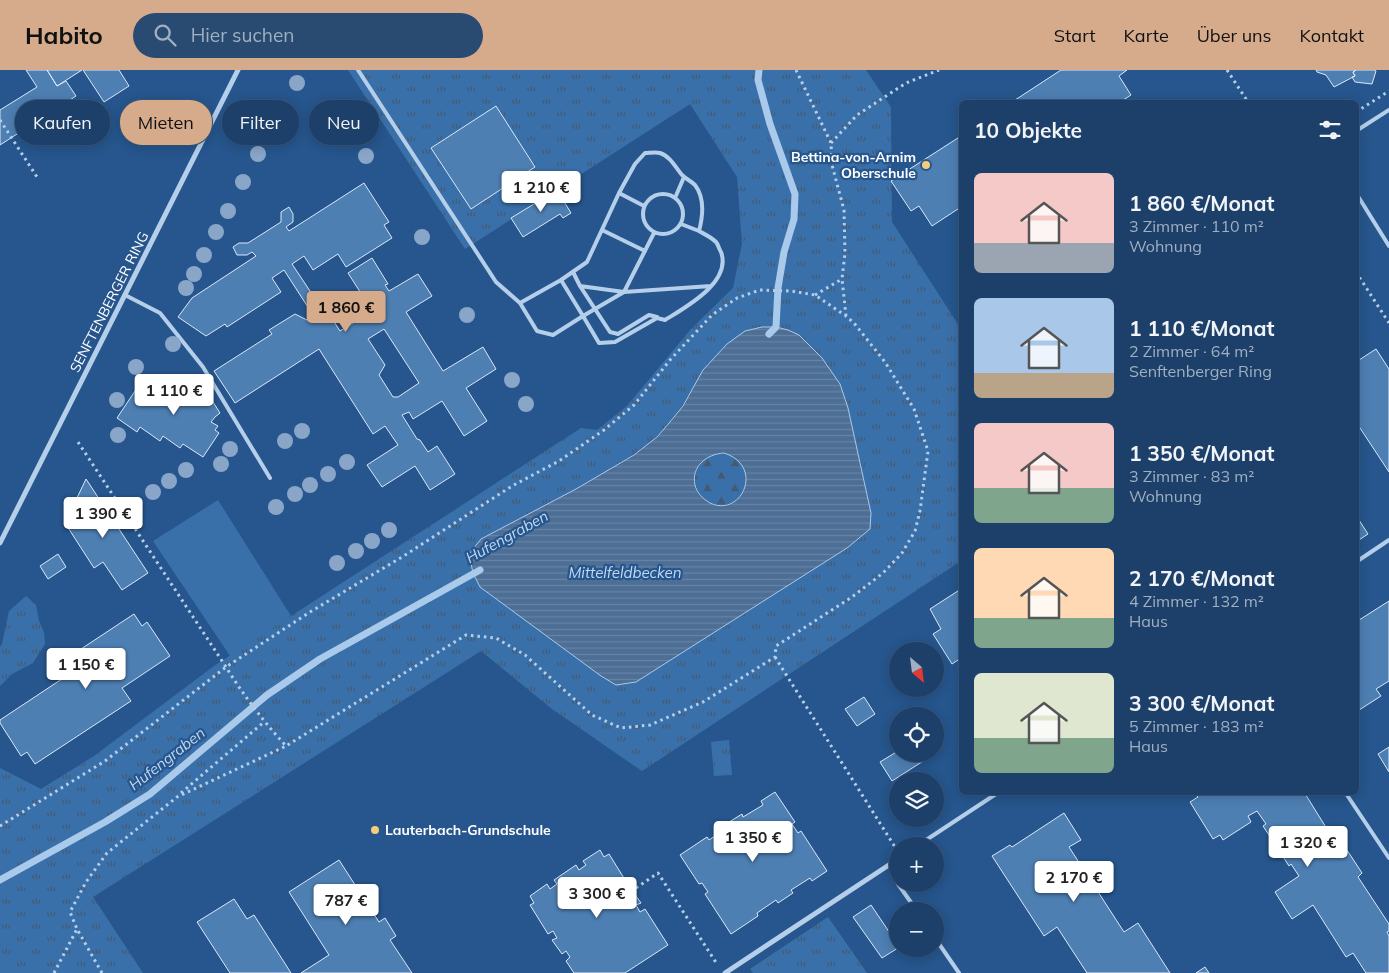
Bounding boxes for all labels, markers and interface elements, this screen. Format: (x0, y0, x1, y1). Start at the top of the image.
search box (133, 13, 483, 58)
text: Habito (25, 20, 103, 50)
icon: search (151, 21, 179, 49)
text: Hier suchen (191, 23, 294, 47)
text: Start (1054, 24, 1095, 47)
text: Karte (1123, 24, 1169, 47)
text: Über uns (1197, 24, 1272, 47)
text: Kontakt (1300, 24, 1364, 47)
chip: Kaufen (15, 100, 110, 145)
chip: Mieten (120, 100, 212, 145)
chip: Filter (222, 100, 299, 145)
chip: Neu (309, 100, 379, 145)
icon: filters (1316, 116, 1344, 144)
text: 10 Objekte (974, 117, 1082, 143)
place label: Bettina-von-Arnim Oberschule (791, 148, 916, 182)
marker: Bettina-von-Arnim Oberschule (920, 159, 932, 171)
pin: 1 210 € (495, 170, 587, 213)
text: 1 210 € (513, 177, 569, 197)
text: 1 860 €/Monat (1129, 190, 1275, 216)
icon: home (1014, 193, 1074, 253)
text: 3 Zimmer · 110 m² (1129, 216, 1264, 236)
street label: SENFTENBERGER RING (66, 229, 152, 375)
text: Wohnung (1129, 236, 1202, 256)
pin: 1 860 € (300, 290, 392, 333)
text: 1 860 € (318, 297, 374, 317)
text: 1 110 €/Monat (1129, 315, 1275, 341)
icon: home (1014, 318, 1074, 378)
text: 2 Zimmer · 64 m² (1129, 341, 1254, 361)
text: Senftenberger Ring (1129, 361, 1272, 381)
pin: 1 110 € (128, 374, 220, 416)
text: 1 110 € (146, 380, 202, 400)
text: 1 350 €/Monat (1129, 440, 1275, 466)
icon: home (1014, 443, 1074, 503)
text: 3 Zimmer · 83 m² (1129, 466, 1254, 486)
text: Wohnung (1129, 486, 1202, 506)
pin: 1 390 € (57, 496, 149, 539)
text: 1 390 € (75, 503, 131, 523)
water label: Hufengraben (462, 506, 551, 567)
water label: Mittelfeldbecken (568, 563, 682, 582)
text: 2 170 €/Monat (1129, 565, 1275, 591)
icon: home (1014, 568, 1074, 628)
text: 4 Zimmer · 132 m² (1129, 591, 1264, 611)
text: Haus (1129, 611, 1168, 631)
north arrow (889, 642, 944, 698)
map controls (889, 642, 944, 957)
pin: 1 150 € (40, 648, 132, 690)
text: 1 150 € (58, 654, 114, 674)
text: 3 300 €/Monat (1129, 690, 1275, 716)
icon: home (1014, 693, 1074, 753)
button: locate (889, 707, 944, 762)
text: 5 Zimmer · 183 m² (1129, 716, 1264, 736)
water label: Hufengraben (125, 723, 209, 794)
text: Haus (1129, 736, 1168, 756)
button: layers (889, 772, 944, 827)
pin: 1 350 € (707, 820, 799, 863)
place label: Lauterbach-Grundschule (385, 821, 551, 839)
marker: Lauterbach-Grundschule (369, 824, 381, 836)
pin: 1 320 € (1262, 826, 1354, 868)
text: 1 350 € (725, 827, 781, 847)
text: 1 320 € (1280, 832, 1336, 852)
button: + (889, 837, 944, 892)
pin: 2 170 € (1028, 860, 1120, 903)
text: 2 170 € (1046, 867, 1102, 887)
pin: 3 300 € (551, 876, 643, 919)
text: 3 300 € (569, 883, 625, 903)
pin: 787 € (311, 884, 381, 926)
text: 787 € (325, 890, 367, 910)
button: − (889, 902, 944, 957)

